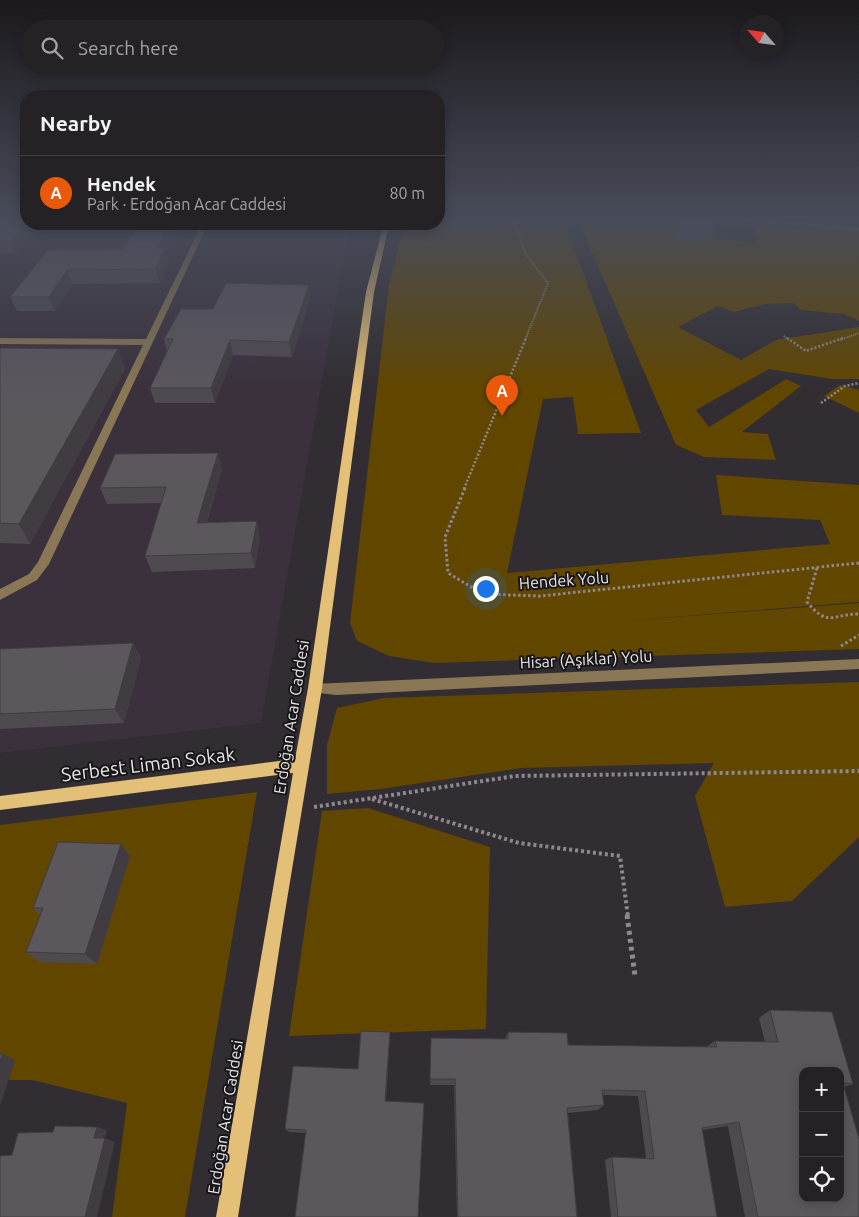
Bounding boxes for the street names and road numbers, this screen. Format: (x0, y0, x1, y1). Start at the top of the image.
street label: Hendek Yolu (518, 568, 610, 592)
street label: Erdoğan Acar Caddesi (270, 638, 312, 796)
street label: Hisar (Aşıklar) Yolu (519, 647, 653, 672)
street label: Serbest Liman Sokak (60, 742, 237, 786)
street label: Erdoğan Acar Caddesi (204, 1038, 246, 1196)

